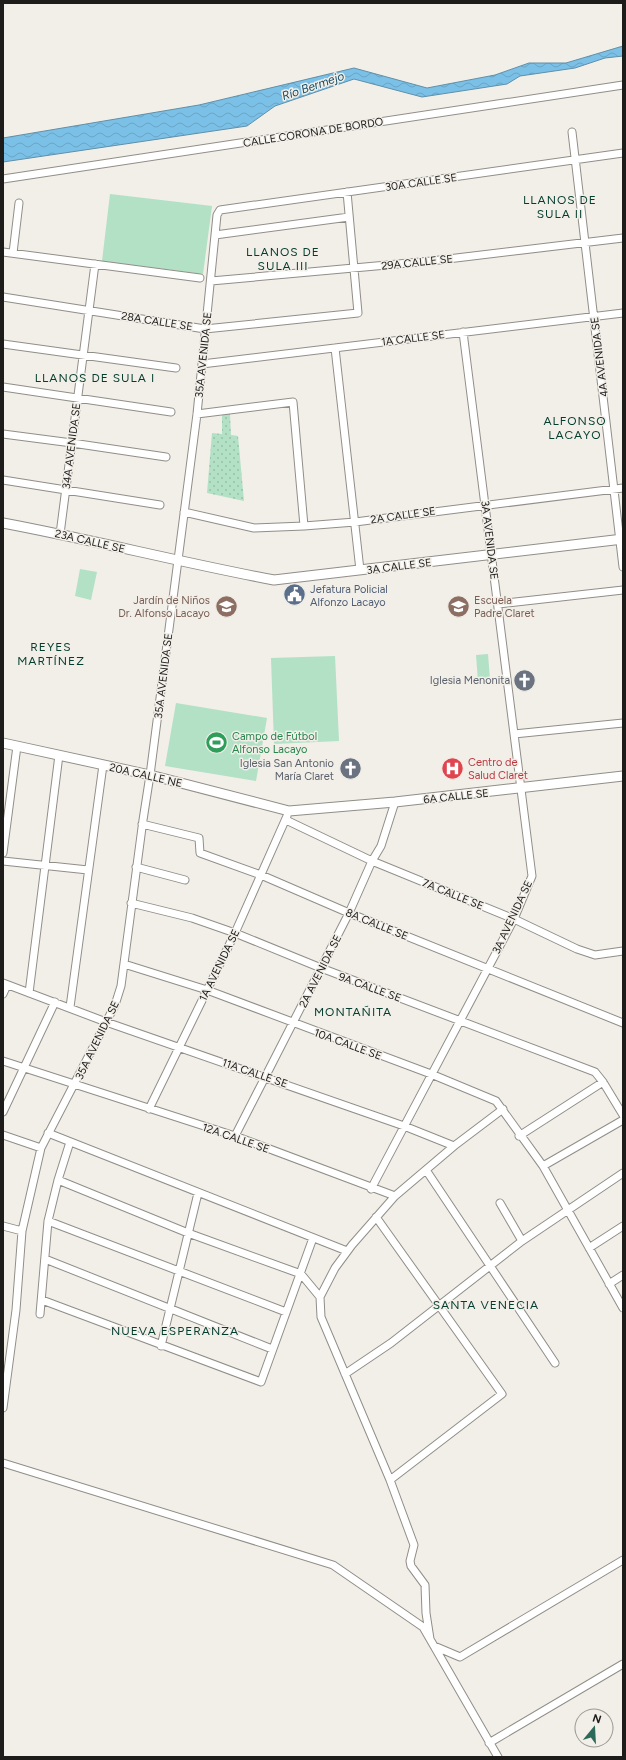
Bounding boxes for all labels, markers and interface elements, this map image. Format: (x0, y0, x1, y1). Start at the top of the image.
water label: Río Bermejo (280, 69, 346, 103)
street label: CALLE CORONA DE BORDO (242, 115, 385, 150)
street label: 30A CALLE SE (384, 171, 458, 194)
district label: LLANOS DE SULA II (523, 193, 597, 221)
district label: LLANOS DE SULA III (246, 245, 320, 273)
street label: 29A CALLE SE (381, 252, 453, 273)
street label: 28A CALLE SE (120, 309, 194, 334)
street label: 35A AVENIDA SE (193, 312, 214, 399)
street label: 4A AVENIDA SE (588, 316, 611, 398)
street label: 1A CALLE SE (380, 328, 446, 349)
district label: LLANOS DE SULA I (35, 371, 155, 385)
street label: 34A AVENIDA SE (60, 402, 83, 490)
district label: ALFONSO LACAYO (543, 414, 607, 442)
street label: 3A AVENIDA SE (478, 500, 501, 580)
street label: 2A CALLE SE (370, 504, 436, 526)
street label: 23A CALLE SE (54, 527, 126, 556)
street label: 3A CALLE SE (366, 556, 432, 577)
public building icon: Jefatura Policial Alfonzo Lacayo (281, 582, 307, 608)
place label: Jefatura Policial Alfonzo Lacayo (310, 583, 388, 609)
school or university icon: Jardín de Niños Dr. Alfonso Lacayo (213, 593, 239, 619)
school or university icon: Escuela Padre Claret (445, 593, 471, 619)
place label: Jardín de Niños Dr. Alfonso Lacayo (118, 594, 210, 620)
place label: Escuela Padre Claret (474, 594, 535, 620)
street label: 35A AVENIDA SE (152, 633, 175, 720)
district label: REYES MARTÍNEZ (17, 640, 85, 668)
church icon: Iglesia Menonita (512, 667, 538, 693)
place label: Iglesia Menonita (430, 674, 510, 687)
sports icon: Campo de Fútbol Alfonso Lacayo (203, 729, 229, 755)
place label: Campo de Fútbol Alfonso Lacayo (232, 730, 317, 756)
hospital icon: Centro de Salud Claret (440, 755, 466, 781)
church icon: Iglesia San Antonio María Claret (337, 756, 363, 782)
place label: Centro de Salud Claret (468, 756, 528, 782)
place label: Iglesia San Antonio María Claret (240, 757, 334, 783)
street label: 20A CALLE NE (108, 761, 184, 790)
street label: 6A CALLE SE (423, 787, 489, 806)
street label: 7A CALLE SE (420, 876, 486, 913)
street label: 3A AVENIDA SE (490, 878, 535, 956)
street label: 8A CALLE SE (344, 906, 410, 943)
street label: 1A AVENIDA SE (196, 927, 242, 1003)
street label: 2A AVENIDA SE (297, 933, 344, 1010)
street label: 9A CALLE SE (337, 970, 403, 1005)
street label: 35A AVENIDA SE (73, 999, 122, 1082)
district label: MONTAÑITA (314, 1005, 392, 1019)
street label: 10A CALLE SE (312, 1026, 383, 1063)
street label: 11A CALLE SE (220, 1056, 289, 1091)
street label: 12A CALLE SE (201, 1121, 271, 1156)
district label: SANTA VENECIA (433, 1298, 539, 1312)
district label: NUEVA ESPERANZA (111, 1324, 239, 1338)
north arrow (574, 1708, 614, 1748)
text: N (591, 1711, 603, 1726)

